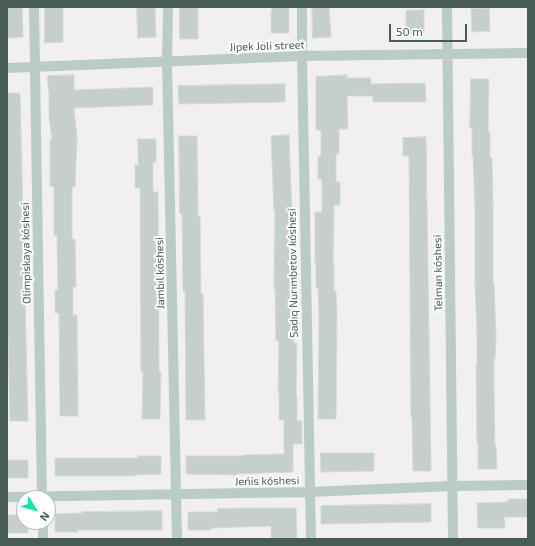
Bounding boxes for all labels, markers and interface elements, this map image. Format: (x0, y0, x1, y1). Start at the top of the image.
scale bar (391, 16, 469, 42)
text: 50 m (396, 24, 423, 38)
street label: Jipek Joli street (229, 38, 305, 54)
street label: Olimpiskaya kóshesi (19, 202, 33, 304)
street label: Sadıq Nurımbetov kóshesi (285, 208, 301, 338)
street label: Telman kóshesi (431, 235, 445, 311)
street label: Jambıl kóshesi (153, 237, 167, 309)
street label: Jeńis kóshesi (235, 474, 299, 488)
north arrow (16, 490, 56, 530)
text: N (38, 510, 53, 524)

